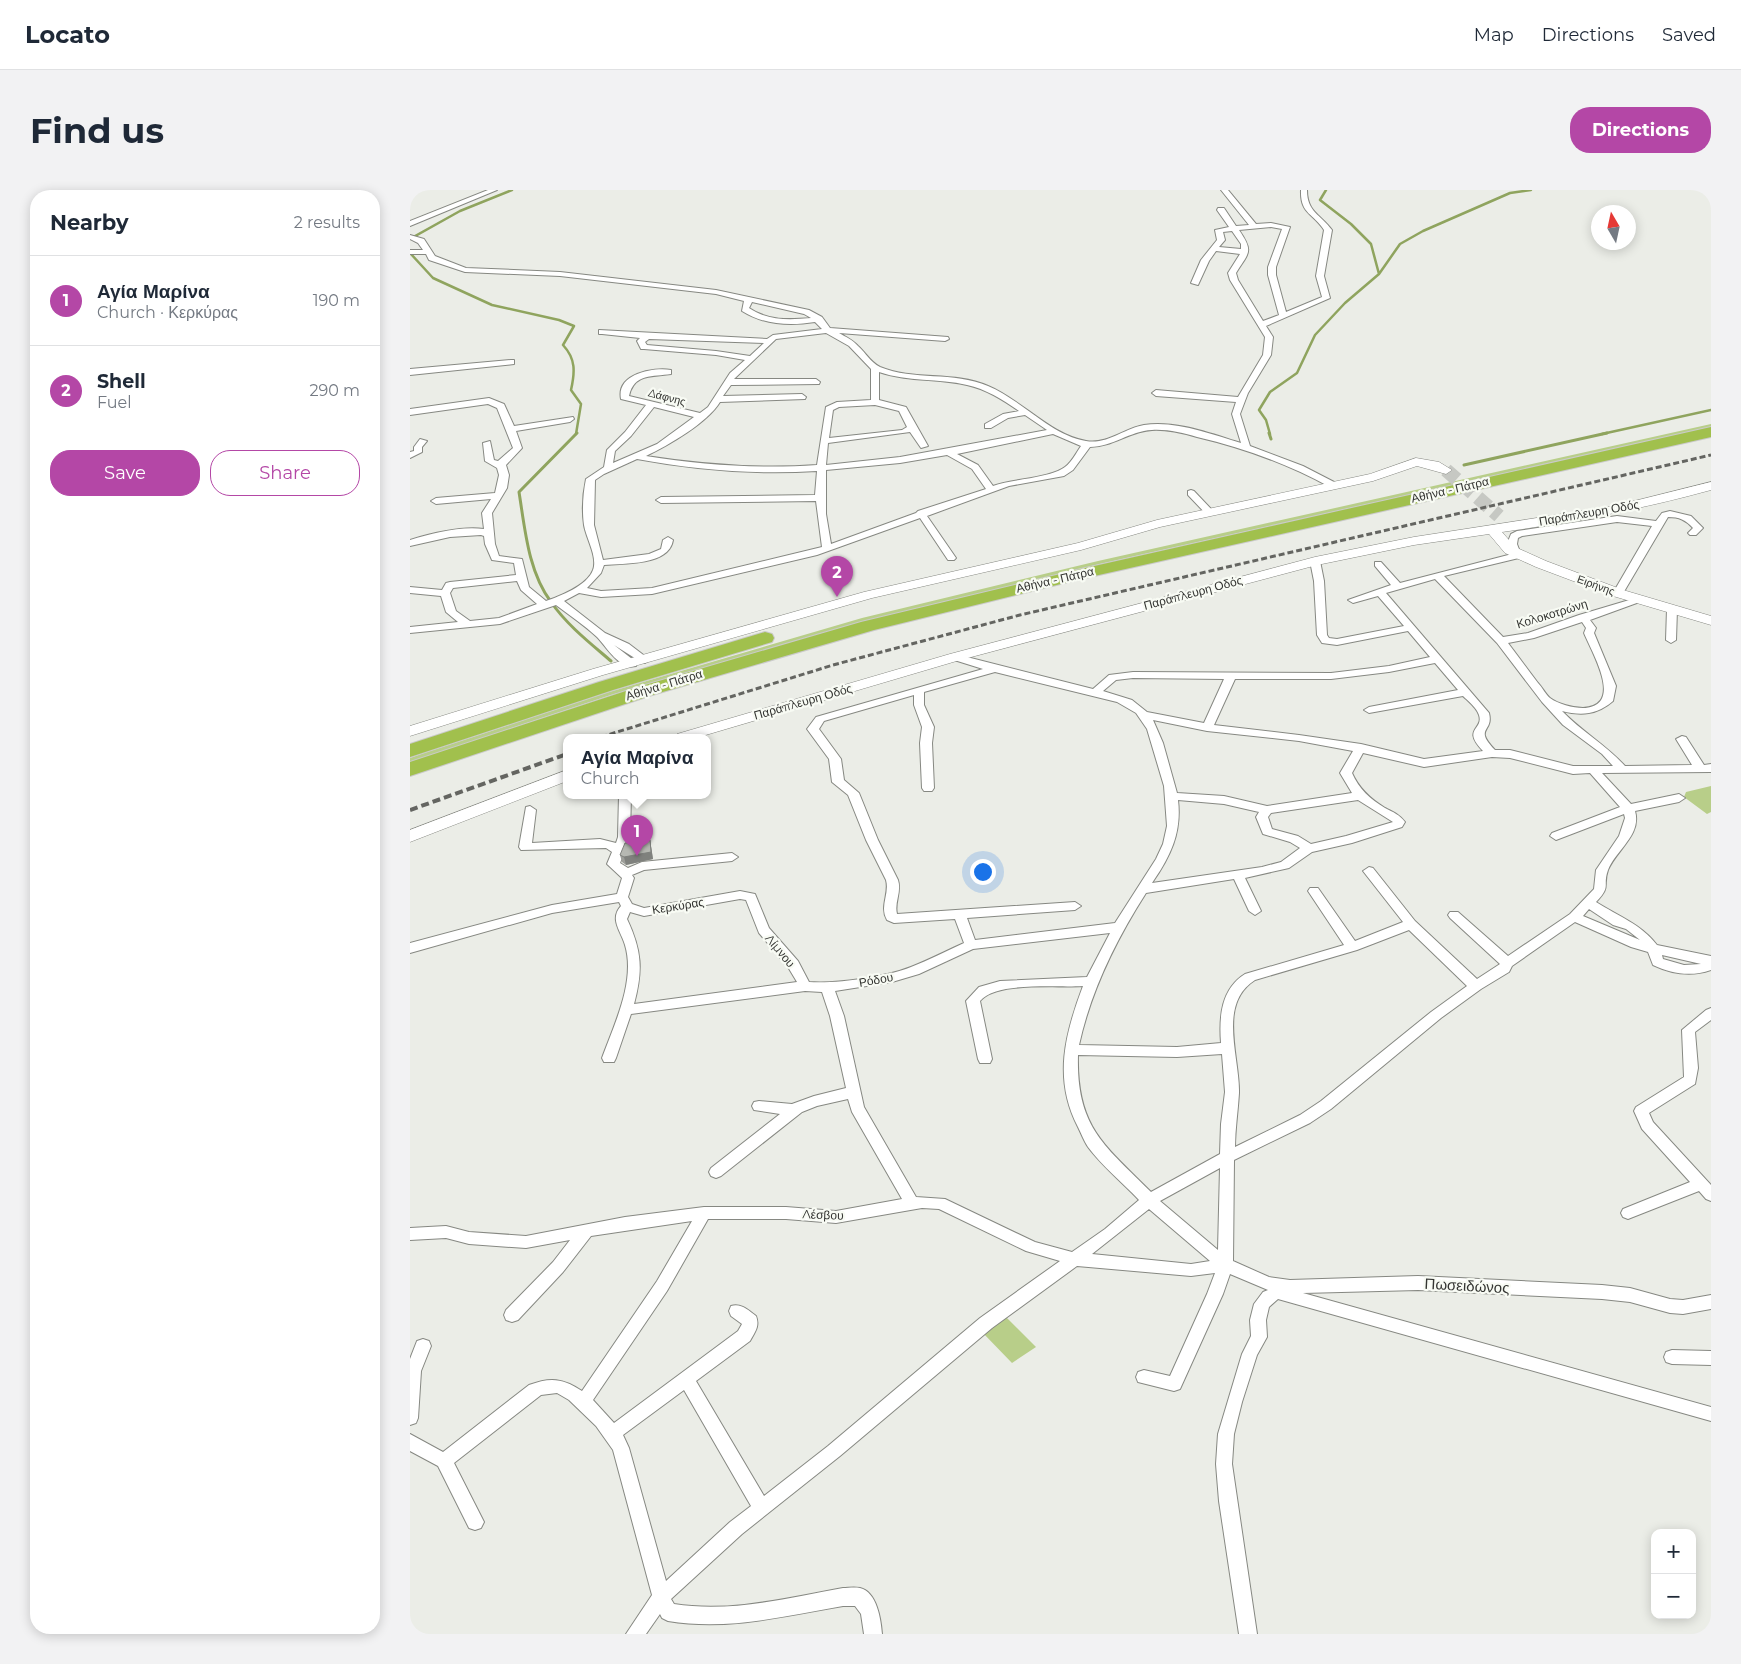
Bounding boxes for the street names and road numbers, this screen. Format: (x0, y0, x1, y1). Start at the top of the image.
street label: Δάφνης (647, 385, 687, 409)
street label: Αθήνα - Πάτρα (1410, 473, 1490, 506)
street label: Παράπλευρη Οδός (1538, 496, 1640, 529)
street label: Αθήνα - Πάτρα (1015, 563, 1095, 596)
street label: Παράπλευρη Οδός (1142, 572, 1244, 613)
street label: Ειρήνης (1575, 572, 1617, 598)
street label: Κολοκοτρώνη (1514, 596, 1589, 631)
street label: Αθήνα - Πάτρα (624, 666, 704, 703)
street label: Παράπλευρη Οδός (752, 680, 854, 723)
street label: Κερκύρας (651, 894, 705, 917)
street label: Λίμνου (762, 931, 798, 970)
street label: Ρόδου (858, 969, 894, 990)
street label: Λέσβου (802, 1206, 844, 1223)
street label: Πωσειδώνος (1424, 1274, 1510, 1297)

